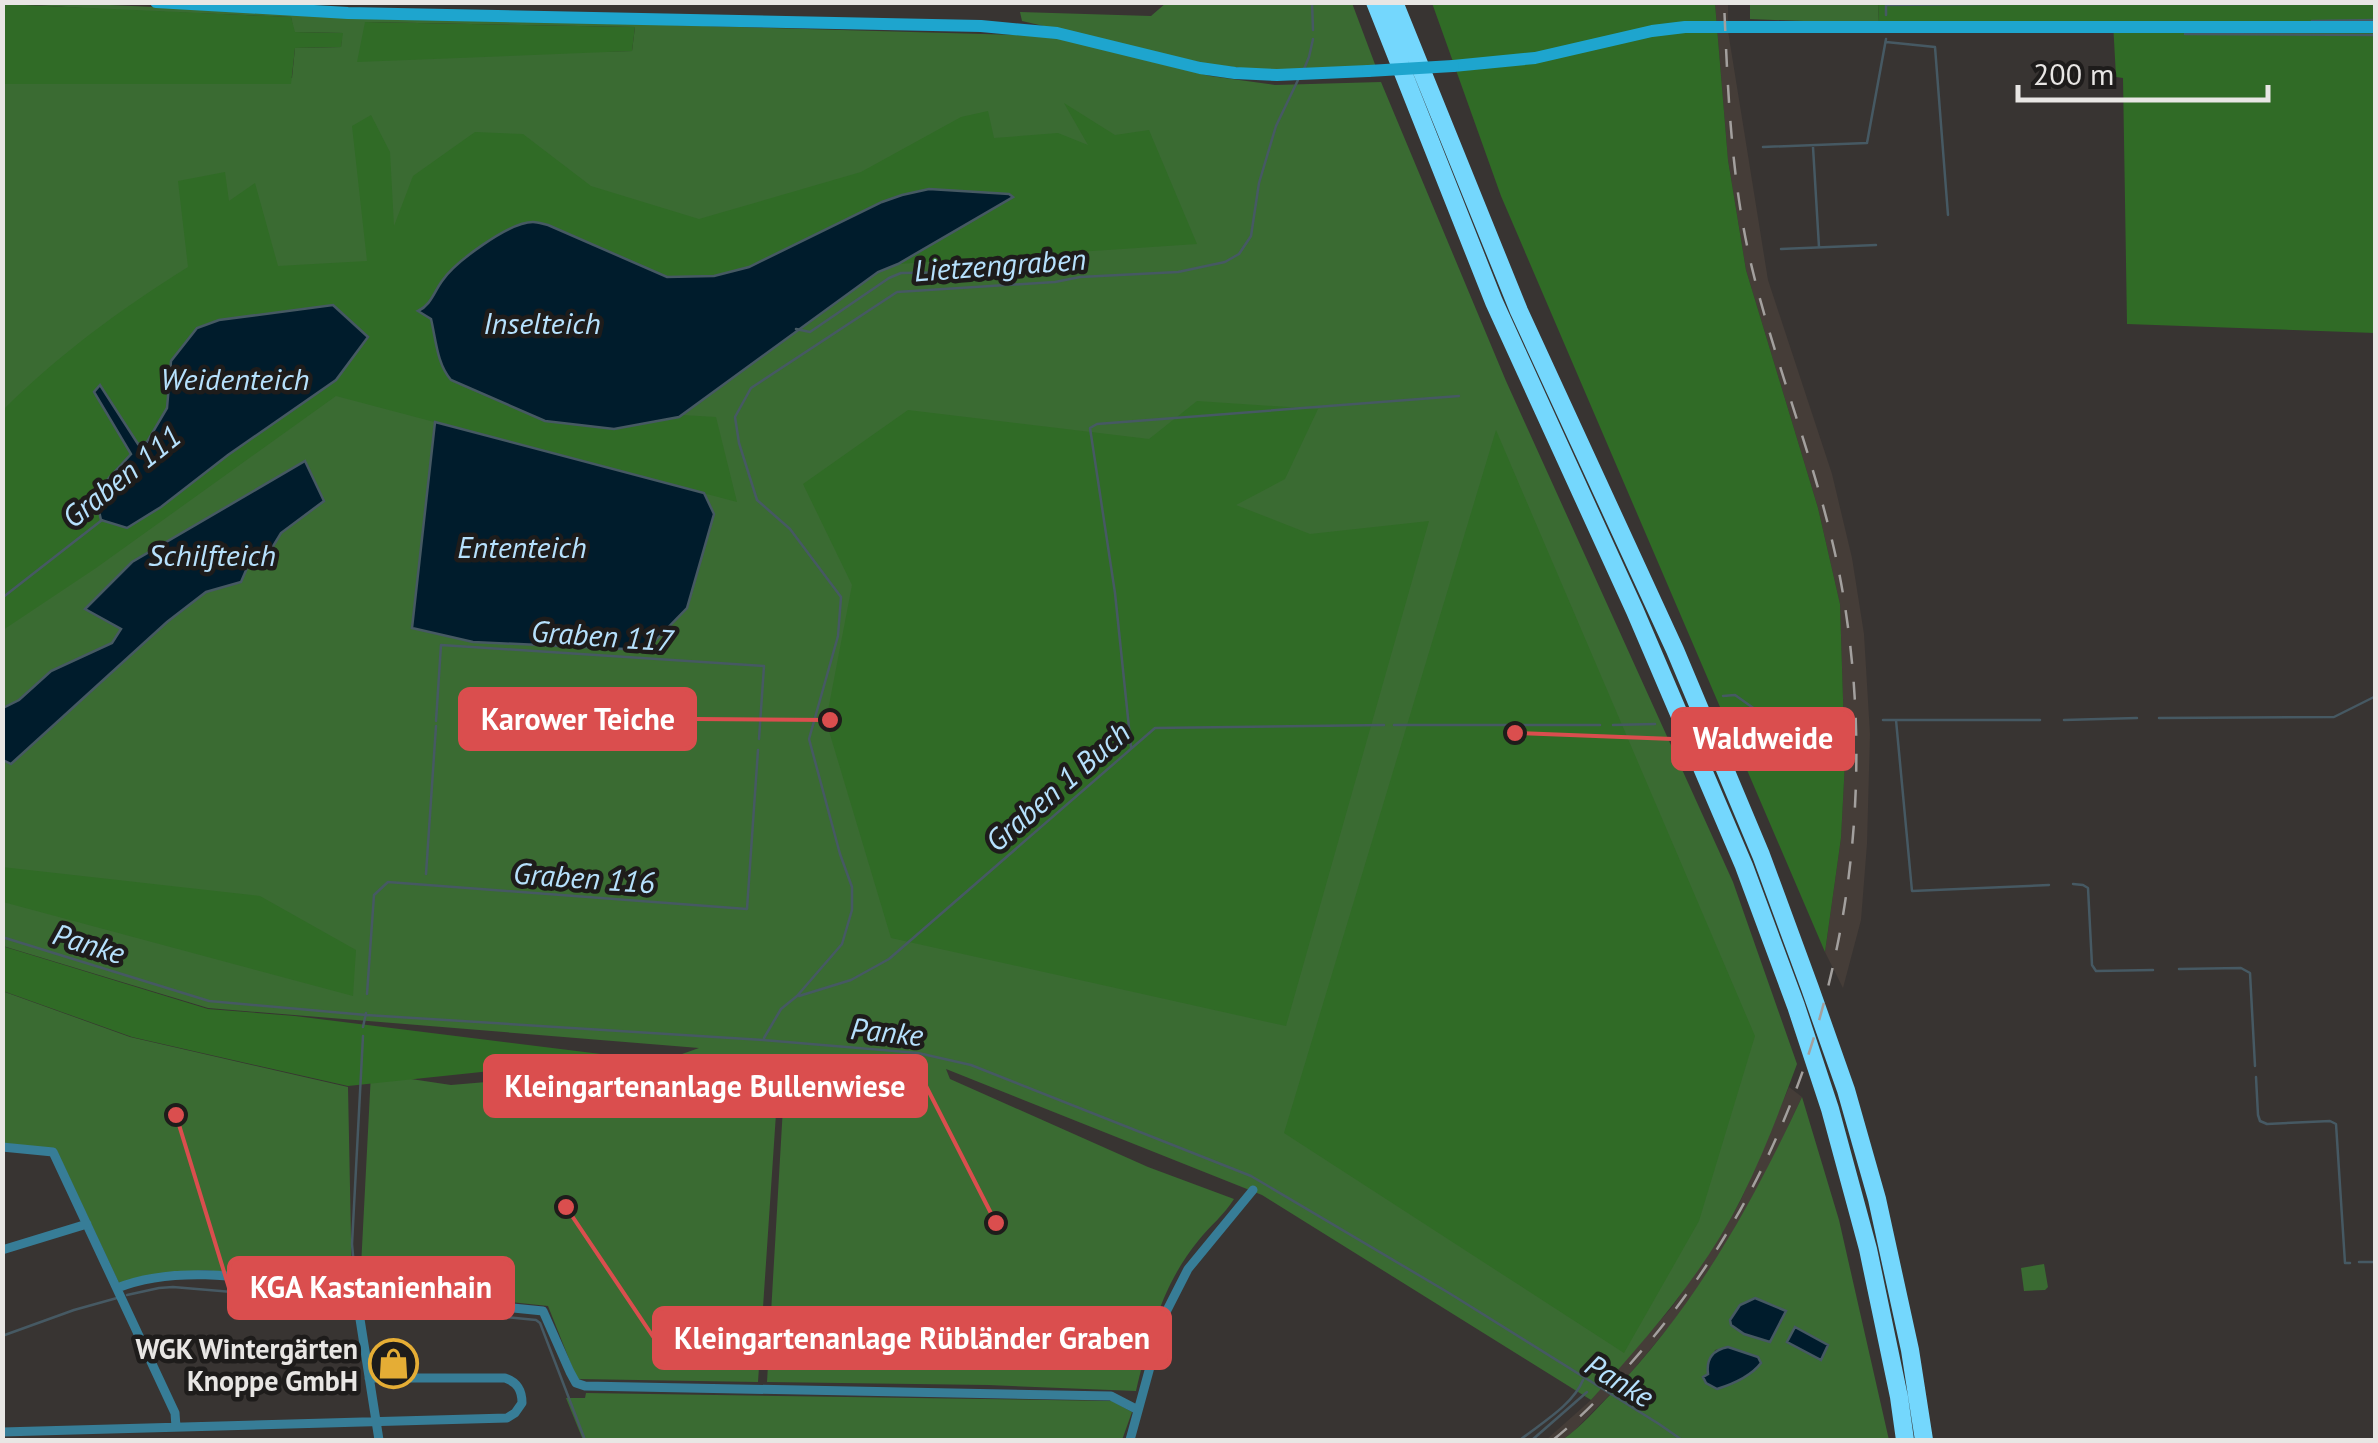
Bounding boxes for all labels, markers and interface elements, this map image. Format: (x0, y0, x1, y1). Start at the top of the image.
scale bar (2018, 40, 2268, 102)
text: 200 m (2033, 54, 2114, 93)
water label: Lietzengraben (913, 239, 1087, 289)
water label: Inselteich (483, 303, 601, 342)
water label: Weidenteich (161, 359, 309, 398)
water label: Graben 111 (54, 416, 188, 536)
water label: Ententeich (457, 527, 587, 566)
water label: Schilfteich (148, 535, 276, 574)
water label: Graben 117 (530, 611, 677, 660)
callout: Karower Teiche (460, 689, 695, 749)
text: Karower Teiche (481, 699, 675, 738)
callout: Waldweide (1673, 709, 1853, 769)
water label: Graben 1 Buch (977, 712, 1137, 860)
text: Waldweide (1693, 718, 1833, 757)
water label: Graben 116 (512, 853, 656, 901)
water label: Panke (48, 914, 130, 972)
water label: Panke (849, 1008, 925, 1054)
callout: Kleingartenanlage Bullenwiese (485, 1056, 926, 1116)
text: Kleingartenanlage Bullenwiese (504, 1066, 906, 1105)
callout: KGA Kastanienhain (229, 1258, 513, 1318)
text: KGA Kastanienhain (250, 1267, 492, 1306)
callout: Kleingartenanlage Rübländer Graben (654, 1308, 1170, 1368)
text: Kleingartenanlage Rübländer Graben (674, 1318, 1150, 1357)
place label: WGK Wintergärten Knoppe GmbH (135, 1330, 358, 1399)
shop icon: WGK Wintergärten Knoppe GmbH (367, 1338, 419, 1390)
water label: Panke (1579, 1345, 1661, 1416)

